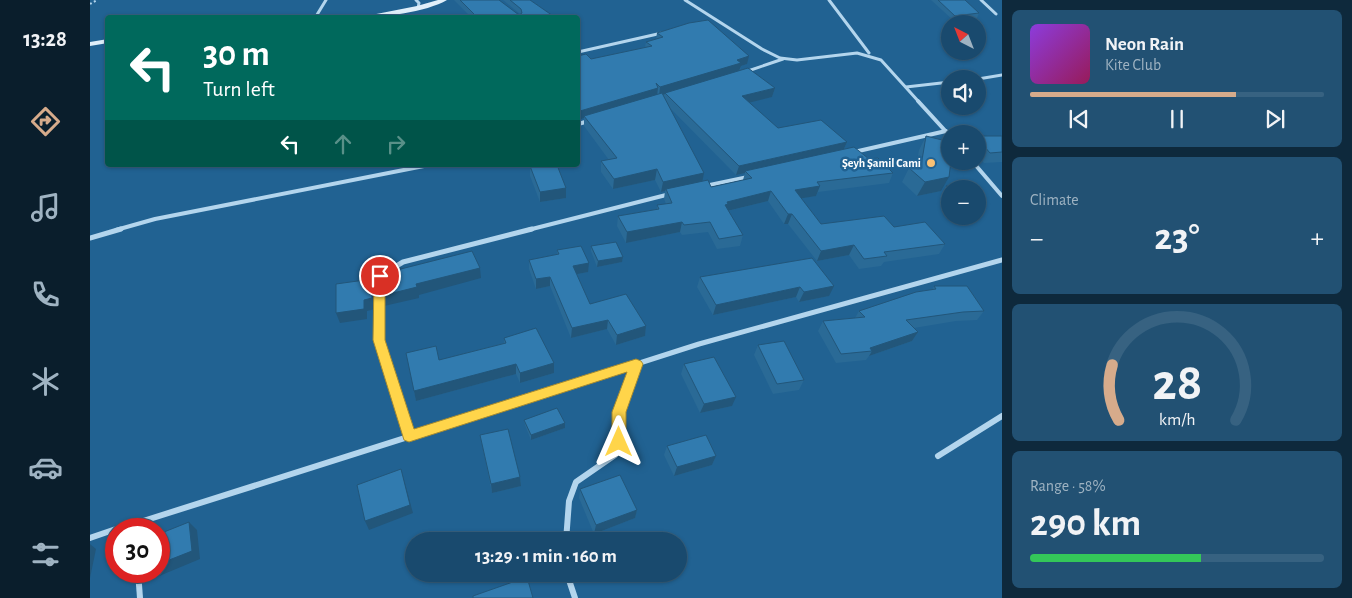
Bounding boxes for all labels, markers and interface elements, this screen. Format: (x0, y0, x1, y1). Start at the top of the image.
north arrow (941, 15, 986, 60)
map controls (941, 15, 986, 225)
text: 13:28 (23, 28, 67, 50)
icon: left (120, 35, 185, 100)
text: Neon Rain (1105, 35, 1184, 54)
text: 30 m (203, 37, 270, 72)
text: Kite Club (1105, 57, 1161, 73)
button: sound (941, 70, 986, 115)
text: Turn left (203, 78, 275, 100)
icon: directions (28, 104, 63, 139)
icon: previous (1065, 105, 1093, 133)
icon: pause (1163, 105, 1191, 133)
icon: next (1261, 105, 1289, 133)
button: + (941, 125, 986, 170)
icon: left (276, 130, 304, 158)
icon: ahead (329, 130, 357, 158)
icon: right (382, 130, 410, 158)
place label: Şeyh Şamil Cami (842, 157, 921, 170)
marker: Şeyh Şamil Cami (925, 157, 937, 169)
button: − (941, 180, 986, 225)
icon: music (28, 190, 63, 225)
text: Climate (1030, 192, 1079, 208)
text: 23° (1154, 219, 1200, 257)
text: − (1030, 225, 1043, 253)
text: + (1311, 225, 1324, 253)
pin (359, 255, 401, 297)
icon: arrive (366, 262, 394, 290)
icon: phone (28, 277, 63, 312)
text: 28 (1152, 357, 1202, 409)
icon: climate (28, 364, 63, 399)
text: km/h (1159, 411, 1195, 429)
position arrow (592, 415, 644, 467)
icon: car (28, 450, 63, 485)
text: Range · 58% (1030, 478, 1106, 494)
text: 290 km (1030, 505, 1141, 543)
speed limit sign: 30 (105, 518, 170, 583)
icon: filters (28, 537, 63, 572)
text: 13:29 · 1 min · 160 m (475, 547, 617, 566)

